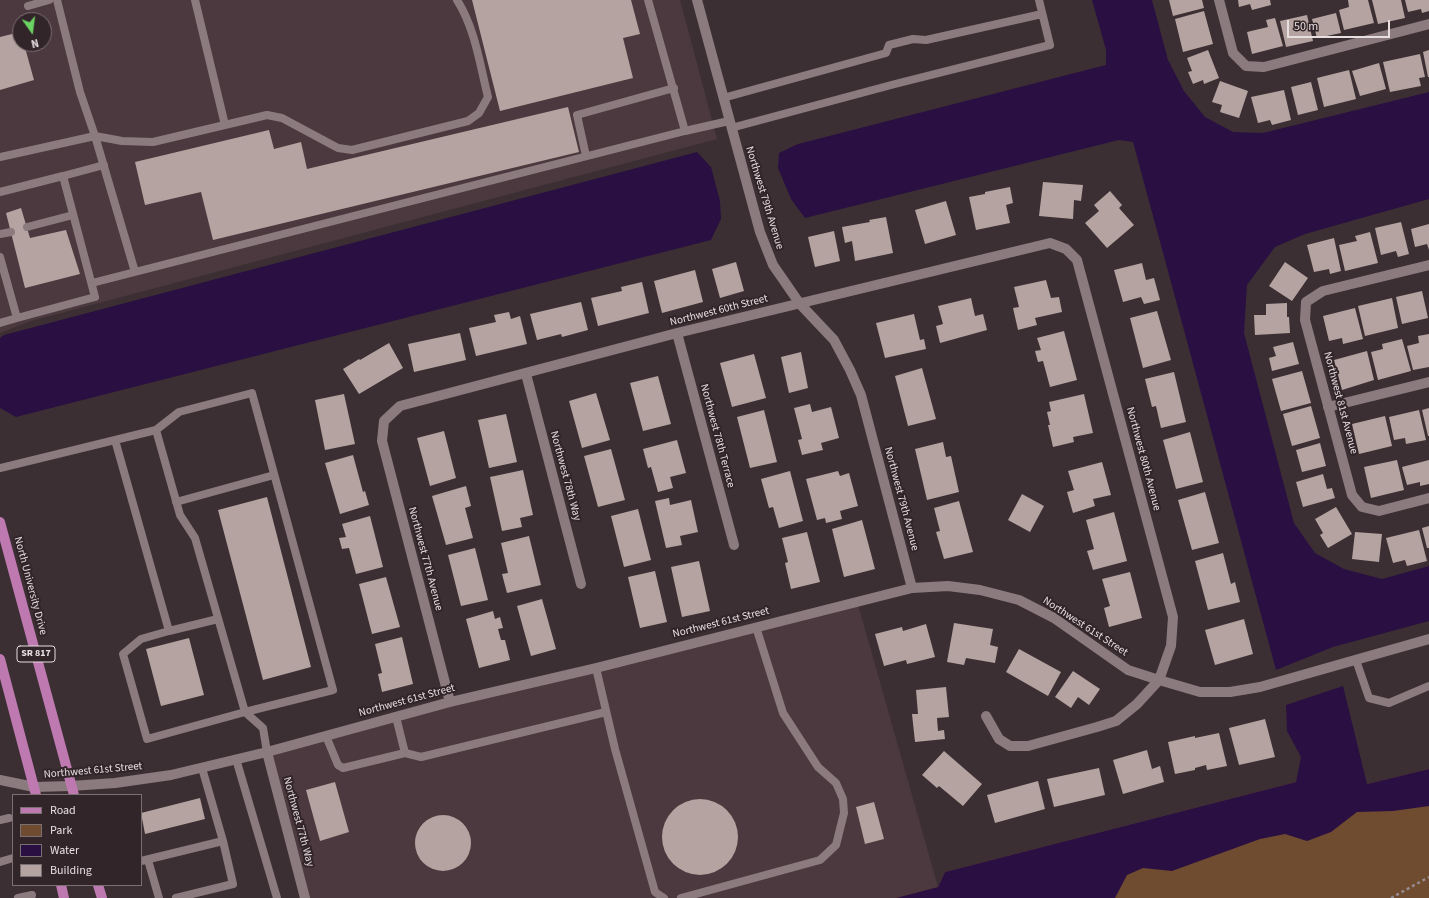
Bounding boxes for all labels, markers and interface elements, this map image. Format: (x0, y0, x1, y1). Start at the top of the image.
north arrow (12, 12, 52, 52)
scale bar (1289, 12, 1392, 38)
text: 50 m (1294, 18, 1318, 35)
text: N (29, 35, 40, 51)
street label: Northwest 79th Avenue (742, 145, 786, 251)
street label: Northwest 60th Street (669, 292, 769, 330)
street label: Northwest 81st Avenue (1320, 350, 1360, 456)
street label: Northwest 78th Terrace (697, 383, 737, 489)
street label: Northwest 80th Avenue (1123, 406, 1163, 512)
street label: Northwest 78th Way (547, 430, 583, 522)
street label: Northwest 79th Avenue (881, 446, 921, 552)
street label: Northwest 77th Avenue (405, 506, 445, 612)
street label: North University Drive (11, 535, 49, 637)
street label: Northwest 61st Street (1040, 594, 1130, 660)
street label: Northwest 61st Street (671, 605, 771, 641)
road number: SR 817 (17, 646, 55, 662)
street label: Northwest 61st Street (357, 682, 457, 720)
street label: Northwest 61st Street (43, 760, 143, 782)
street label: Northwest 77th Way (280, 776, 316, 868)
legend (12, 794, 142, 886)
text: Road (50, 802, 76, 819)
text: Park (50, 822, 72, 839)
text: Water (50, 842, 79, 859)
text: Building (50, 862, 92, 879)

